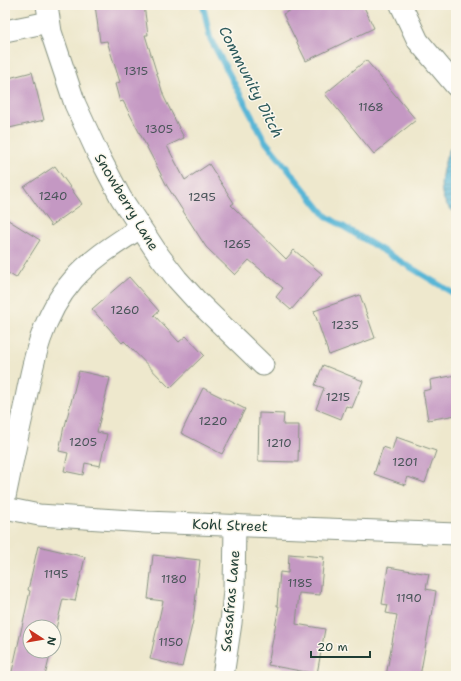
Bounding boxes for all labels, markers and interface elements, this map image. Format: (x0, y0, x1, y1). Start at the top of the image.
water label: Community Ditch (214, 23, 288, 141)
house number: 1315 (124, 63, 148, 79)
house number: 1168 (358, 99, 384, 115)
house number: 1305 (145, 121, 173, 137)
street label: Snowberry Lane (91, 150, 163, 254)
house number: 1240 (39, 188, 67, 204)
house number: 1295 (188, 189, 216, 205)
house number: 1265 (223, 236, 251, 252)
house number: 1260 (111, 302, 139, 318)
house number: 1235 (331, 317, 359, 333)
house number: 1215 (326, 389, 350, 405)
house number: 1220 (199, 413, 227, 429)
house number: 1205 (69, 434, 97, 450)
house number: 1210 (266, 435, 292, 451)
house number: 1201 (392, 454, 418, 470)
street label: Kohl Street (192, 515, 268, 535)
street label: Sassafras Lane (217, 549, 243, 653)
house number: 1195 (44, 566, 68, 582)
house number: 1180 (161, 571, 187, 587)
house number: 1185 (288, 575, 312, 591)
house number: 1190 (396, 590, 422, 606)
north arrow (22, 619, 62, 659)
scale bar (311, 633, 370, 659)
house number: 1150 (158, 634, 184, 650)
text: N (43, 635, 60, 647)
text: 20 m (317, 639, 348, 655)

